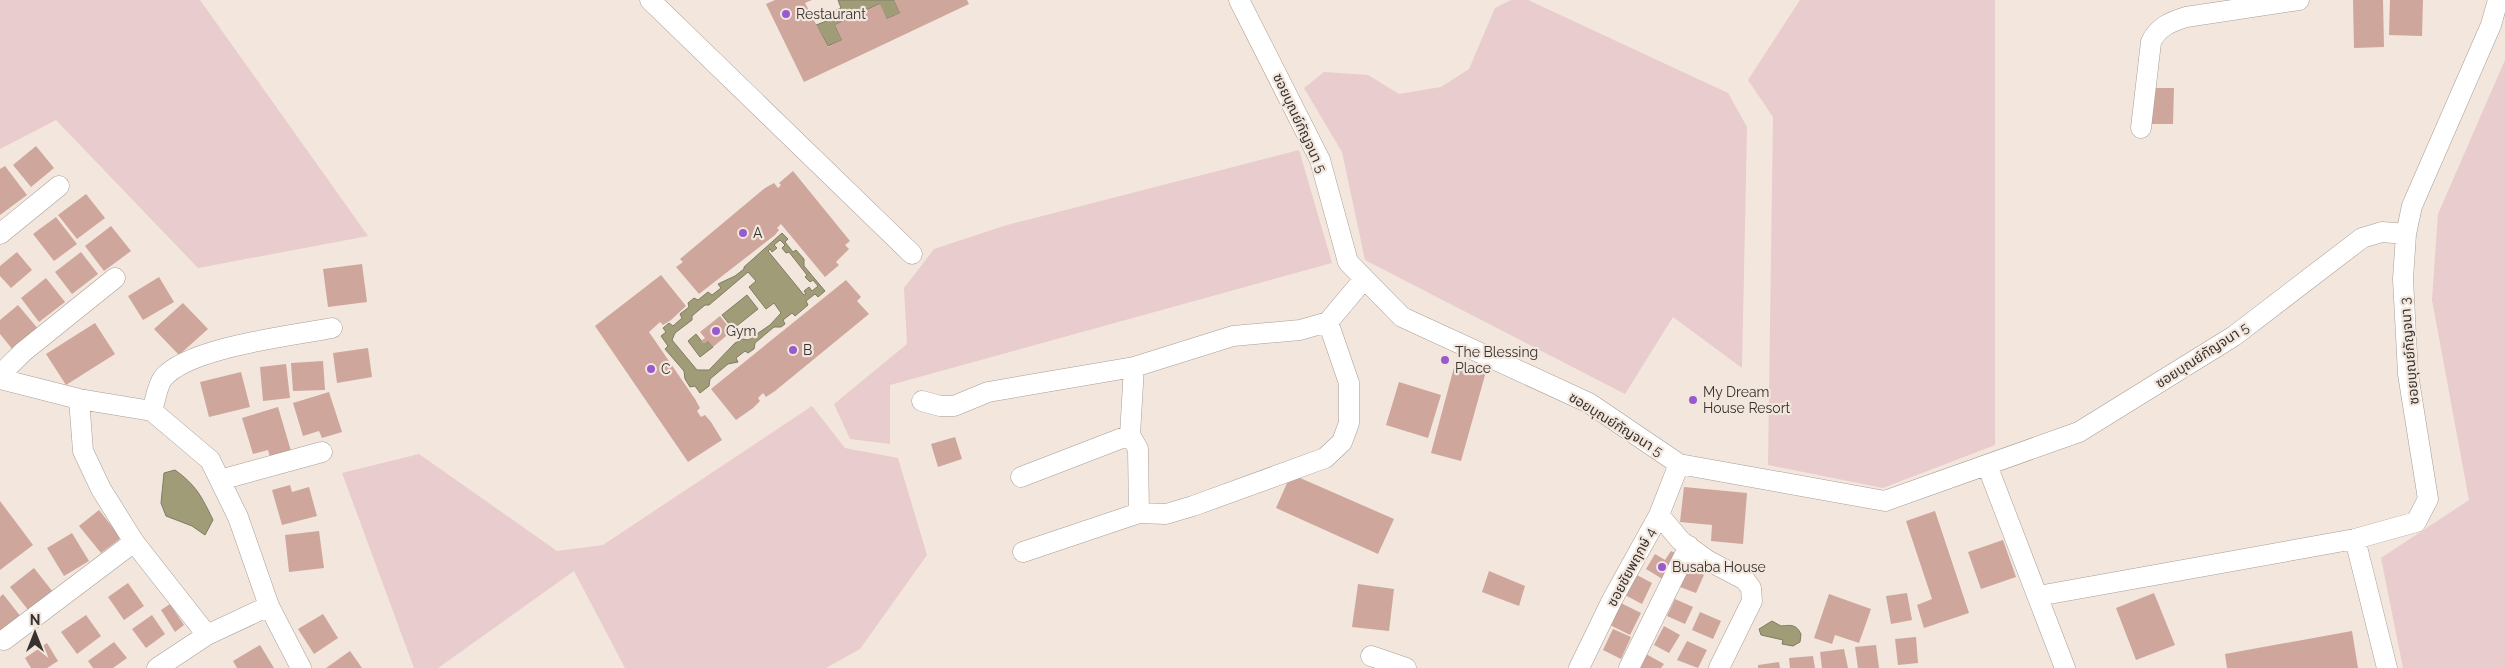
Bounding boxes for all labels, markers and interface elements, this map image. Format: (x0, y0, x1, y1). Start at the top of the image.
place label: Restaurant (796, 6, 866, 22)
marker: Restaurant (780, 8, 792, 20)
street label: ซอยบุณย์กัญจนา 5 (1269, 71, 1330, 176)
place label: A (753, 225, 763, 241)
marker: A (737, 227, 749, 239)
street label: ซอยบุณย์กัญจนา 3 (2396, 297, 2423, 405)
street label: ซอยบุณย์กัญจนา 5 (2152, 319, 2252, 392)
place label: Gym (726, 323, 756, 339)
marker: Gym (710, 325, 722, 337)
place label: B (803, 342, 812, 358)
marker: B (787, 344, 799, 356)
place label: The Blessing Place (1455, 344, 1538, 376)
marker: The Blessing Place (1439, 354, 1451, 366)
place label: C (661, 361, 671, 377)
marker: C (645, 363, 657, 375)
place label: My Dream House Resort (1703, 384, 1791, 416)
street label: ซอยบุณย์กัญจนา 5 (1566, 389, 1666, 460)
marker: My Dream House Resort (1687, 394, 1699, 406)
street label: ซอยชัยพฤกษ์ 4 (1604, 525, 1659, 609)
place label: Busaba House (1672, 559, 1766, 575)
marker: Busaba House (1656, 561, 1668, 573)
north arrow (10, 608, 60, 658)
text: N (30, 612, 40, 628)

